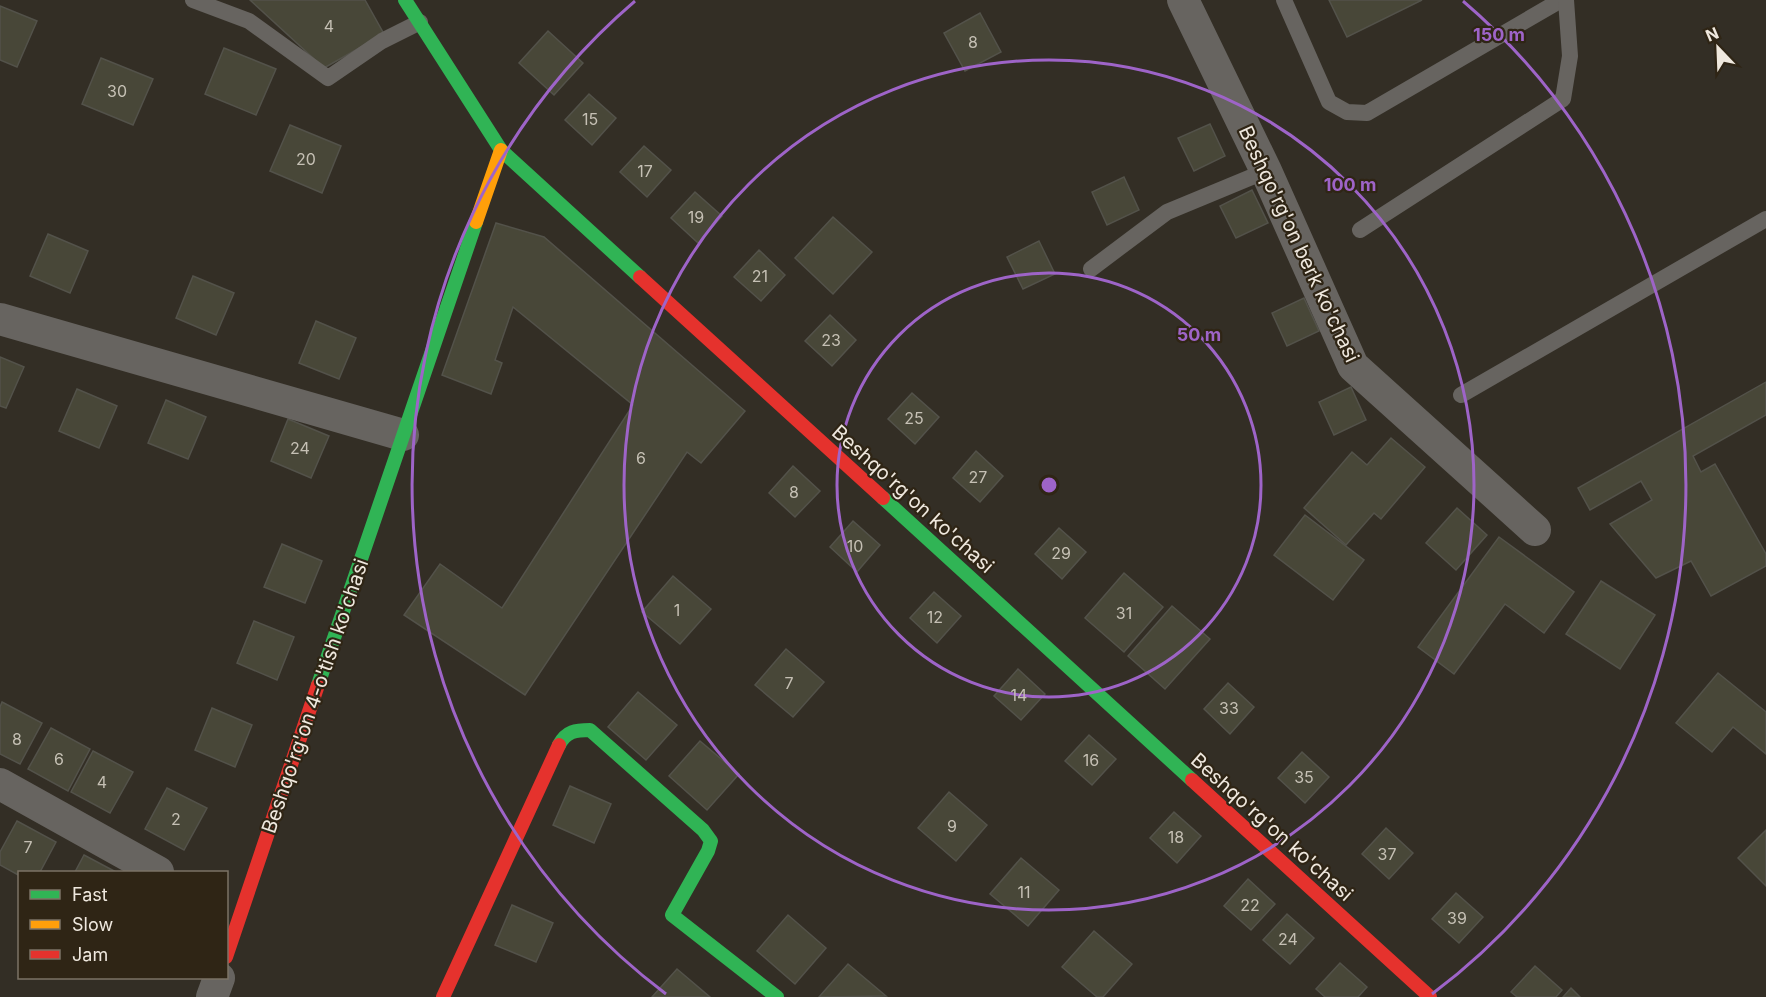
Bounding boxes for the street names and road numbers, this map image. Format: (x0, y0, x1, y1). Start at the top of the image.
street label: Beshqo'rg'on berk ko'chasi (1234, 122, 1364, 366)
street label: Beshqo'rg'on ko'chasi (827, 420, 999, 578)
street label: Beshqo'rg'on 4-o'tish ko'chasi (257, 556, 373, 836)
street label: Beshqo'rg'on ko'chasi (1186, 748, 1358, 906)

